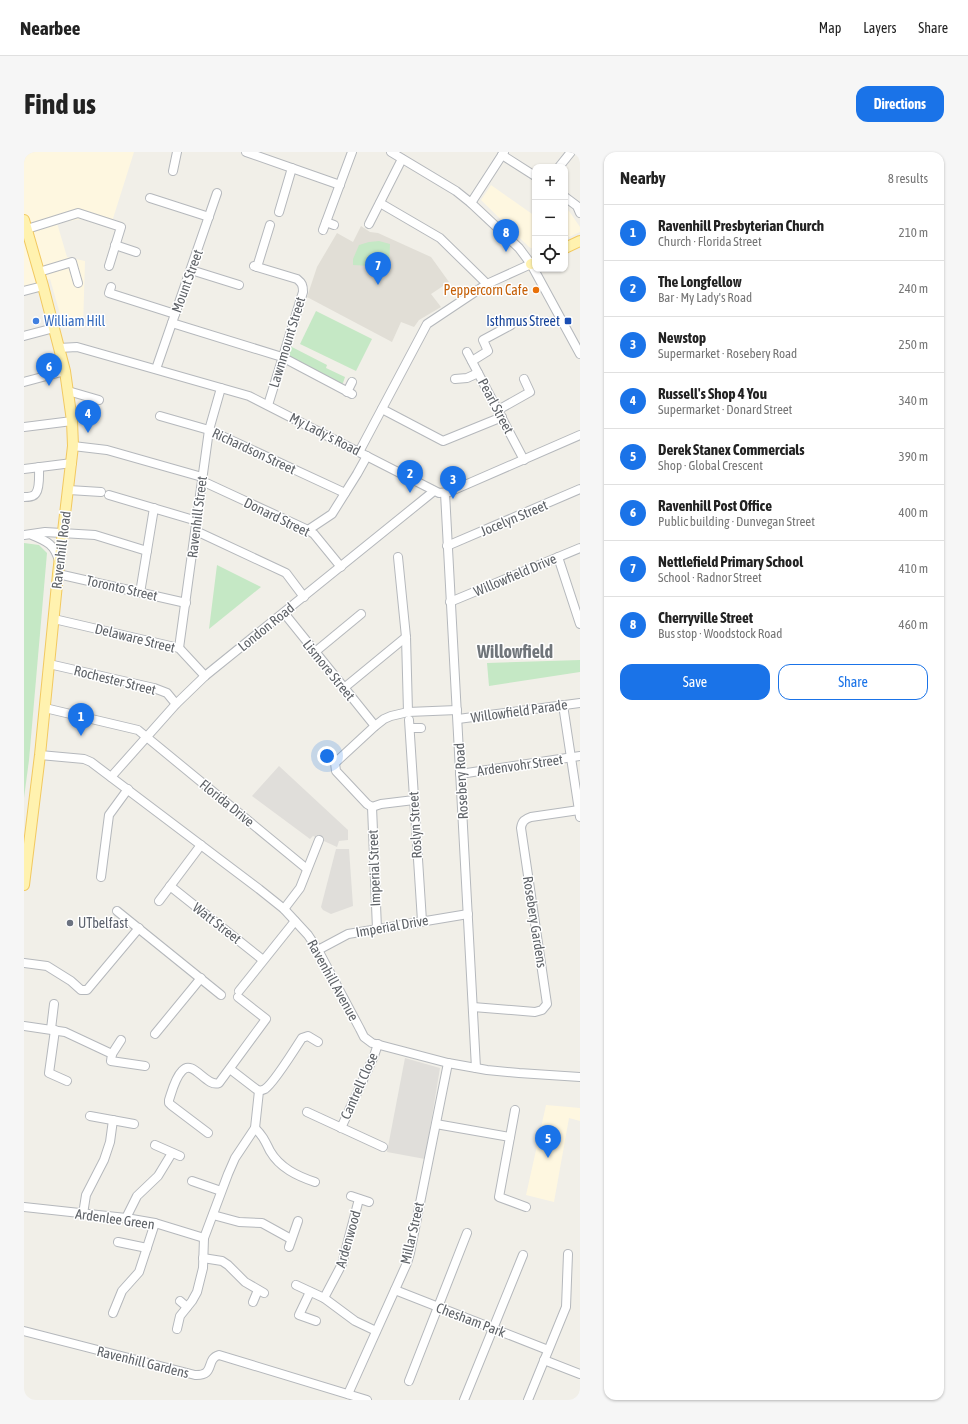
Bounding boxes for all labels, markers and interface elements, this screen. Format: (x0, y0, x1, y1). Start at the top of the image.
text: Nearbee (20, 17, 80, 39)
text: Map (819, 20, 841, 36)
text: Layers (863, 20, 896, 36)
text: Share (918, 20, 948, 36)
button: Directions (856, 86, 944, 122)
text: Find us (24, 88, 96, 120)
map controls (532, 164, 568, 272)
button: + (532, 164, 568, 200)
text: Nearby (620, 168, 666, 188)
text: 8 results (888, 171, 928, 186)
button: − (532, 200, 568, 236)
text: Ravenhill Presbyterian Church (658, 217, 824, 234)
pin: 8 (493, 219, 519, 252)
text: 1 (630, 225, 636, 240)
text: 210 m (899, 225, 928, 240)
text: Church · Florida Street (658, 234, 762, 249)
button: locate (532, 236, 568, 272)
street label: Mount Street (168, 247, 206, 315)
pin: 7 (365, 252, 391, 285)
text: The Longfellow (658, 273, 742, 290)
text: 2 (630, 281, 636, 296)
text: 240 m (899, 281, 928, 296)
place label: Peppercorn Cafe (444, 282, 528, 298)
marker: Peppercorn Cafe (531, 285, 541, 295)
text: Bar · My Lady's Road (658, 290, 752, 305)
street label: Lawnmount Street (266, 295, 308, 389)
place label: William Hill (44, 313, 106, 329)
place label: Isthmus Street (486, 313, 560, 329)
marker: William Hill (31, 316, 41, 326)
marker: Isthmus Street (563, 316, 573, 326)
text: Newstop (658, 329, 706, 346)
text: 3 (630, 337, 636, 352)
text: 250 m (899, 337, 928, 352)
text: Supermarket · Rosebery Road (658, 346, 797, 361)
pin: 6 (36, 353, 62, 386)
street label: Pearl Street (475, 376, 517, 436)
text: Russell's Shop 4 You (658, 385, 767, 402)
text: 4 (630, 393, 636, 408)
text: 340 m (899, 393, 928, 408)
pin: 4 (75, 400, 101, 433)
text: Supermarket · Donard Street (658, 402, 792, 417)
street label: My Lady's Road (287, 409, 363, 459)
street label: Richardson Street (210, 425, 298, 477)
text: Derek Stanex Commercials (658, 441, 805, 458)
text: 5 (630, 449, 636, 464)
text: 390 m (899, 449, 928, 464)
text: Shop · Global Crescent (658, 458, 763, 473)
pin: 2 (397, 460, 423, 493)
pin: 3 (440, 466, 466, 499)
street label: Ravenhill Street (184, 475, 210, 559)
street label: Donard Street (242, 494, 312, 540)
street label: Jocelyn Street (478, 497, 550, 539)
text: Ravenhill Post Office (658, 497, 772, 514)
text: 6 (630, 505, 636, 520)
text: 400 m (899, 505, 928, 520)
street label: Ravenhill Road (48, 510, 74, 590)
text: Public building · Dunvegan Street (658, 514, 815, 529)
street label: Willowfield Drive (471, 550, 559, 600)
text: Nettlefield Primary School (658, 553, 803, 570)
text: 7 (630, 561, 636, 576)
text: 410 m (899, 561, 928, 576)
text: School · Radnor Street (658, 570, 762, 585)
street label: Toronto Street (85, 572, 159, 604)
street label: London Road (235, 600, 297, 654)
text: Cherryville Street (658, 609, 753, 626)
text: 8 (630, 617, 636, 632)
text: 460 m (899, 617, 928, 632)
street label: Delaware Street (93, 620, 177, 656)
text: Bus stop · Woodstock Road (658, 626, 783, 641)
street label: Lismore Street (300, 636, 358, 704)
district label: Willowfield (476, 641, 553, 662)
street label: Rochester Street (72, 662, 158, 698)
button: Save (620, 664, 770, 700)
button: Share (778, 664, 928, 700)
street label: Willowfield Parade (470, 696, 568, 726)
pin: 1 (68, 703, 94, 736)
street label: Rosebery Road (451, 742, 471, 820)
your location (317, 746, 337, 766)
street label: Ardenvohr Street (476, 751, 564, 779)
street label: Florida Drive (197, 776, 257, 830)
street label: Roslyn Street (405, 791, 425, 859)
street label: Imperial Street (365, 829, 383, 907)
street label: Rosebery Gardens (520, 875, 550, 969)
street label: Watt Street (190, 899, 244, 947)
street label: Imperial Drive (355, 912, 429, 940)
place label: UTbelfast (78, 915, 128, 931)
marker: UTbelfast (65, 918, 75, 928)
street label: Ravenhill Avenue (304, 937, 362, 1023)
street label: Cantrell Close (337, 1050, 381, 1122)
pin: 5 (535, 1125, 561, 1158)
street label: Millar Street (397, 1200, 427, 1266)
street label: Ardenlee Green (74, 1206, 156, 1232)
street label: Ardenwood (332, 1209, 364, 1269)
street label: Chesham Park (434, 1299, 508, 1341)
street label: Ravenhill Gardens (95, 1343, 191, 1381)

